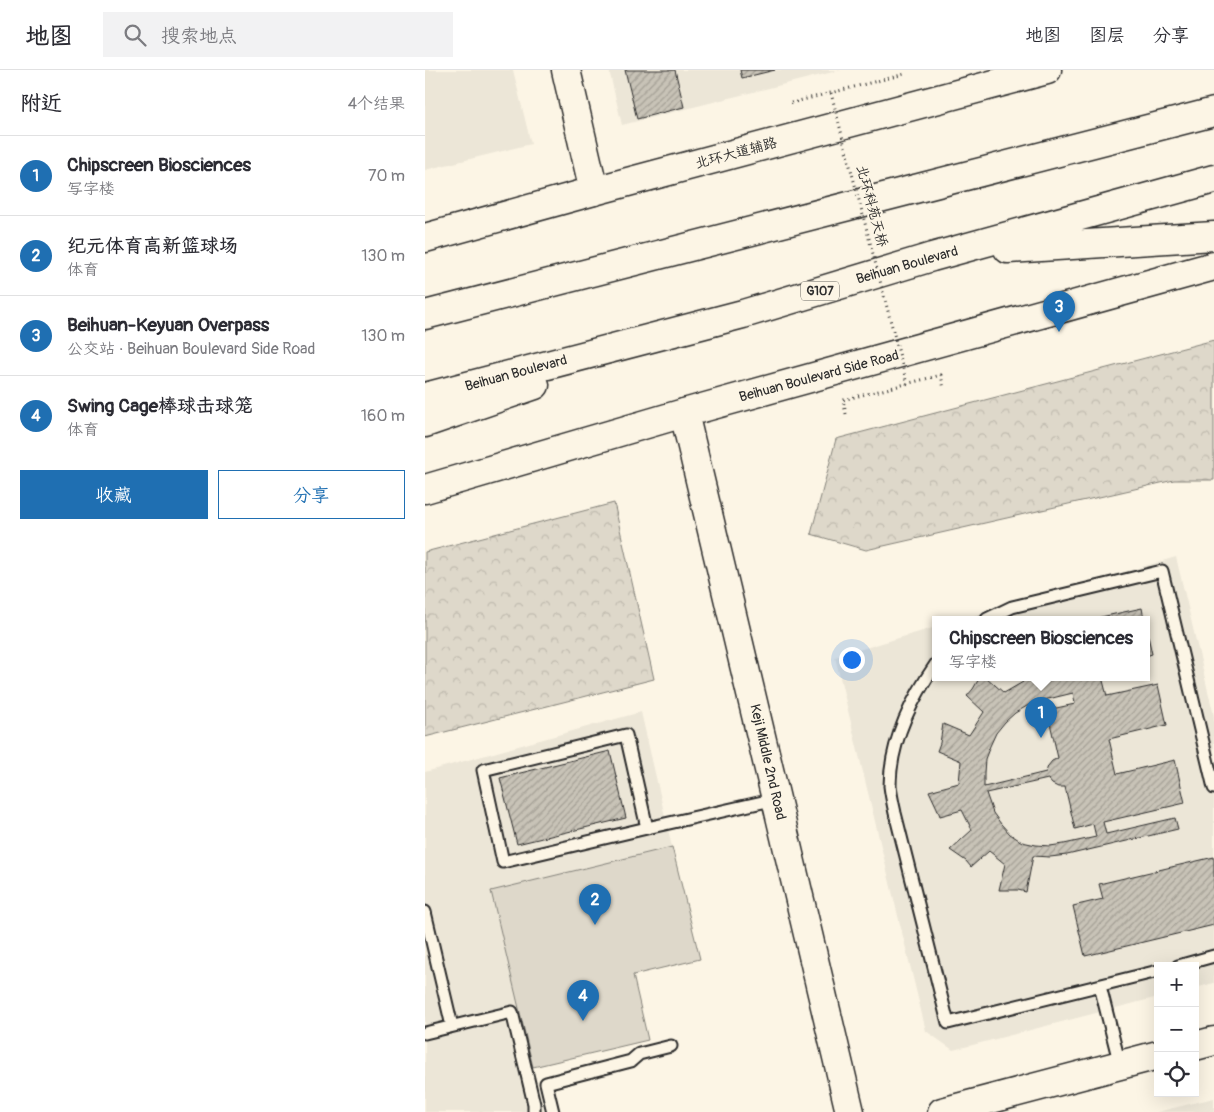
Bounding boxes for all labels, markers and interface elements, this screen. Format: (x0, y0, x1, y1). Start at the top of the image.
search box (103, 12, 453, 57)
icon: search (121, 21, 149, 49)
text: 地图 (25, 22, 73, 51)
text: 搜索地点 (161, 24, 237, 48)
text: 地图 (1025, 24, 1061, 47)
text: 图层 (1089, 24, 1125, 47)
text: 分享 (1153, 24, 1189, 47)
text: 附近 (20, 90, 62, 117)
text: 4个结果 (348, 94, 405, 114)
street label: 北环大道辅路 (693, 134, 779, 172)
text: Chipscreen Biosciences (67, 153, 251, 177)
street label: 北环科苑天桥 (853, 163, 891, 249)
text: 1 (33, 166, 39, 186)
text: 70 m (368, 166, 405, 186)
text: 写字楼 (67, 179, 115, 199)
text: 纪元体育高新篮球场 (67, 234, 238, 258)
street label: Beihuan Boulevard (854, 242, 960, 288)
text: 2 (32, 246, 40, 266)
text: 130 m (361, 246, 405, 266)
text: 体育 (67, 260, 99, 280)
road number: G107 (801, 282, 839, 300)
pin: 3 (1043, 291, 1075, 332)
text: Beihuan-Keyuan Overpass (67, 313, 269, 337)
text: 3 (32, 326, 40, 346)
text: 130 m (361, 326, 405, 346)
text: 公交站 · Beihuan Boulevard Side Road (67, 339, 315, 359)
street label: Beihuan Boulevard Side Road (737, 346, 901, 406)
street label: Beihuan Boulevard (463, 351, 569, 395)
text: Swing Cage棒球击球笼 (67, 394, 253, 418)
text: 4 (31, 406, 41, 426)
text: 160 m (361, 406, 405, 426)
text: 体育 (67, 420, 99, 440)
button: 收藏 (20, 470, 208, 519)
button: 分享 (218, 470, 405, 519)
popup (932, 616, 1150, 681)
text: Chipscreen Biosciences (949, 626, 1133, 650)
your location (839, 647, 865, 673)
text: 写字楼 (949, 652, 997, 672)
pin: 1 (1025, 697, 1057, 738)
street label: Keji Middle 2nd Road (746, 702, 790, 822)
pin: 2 (579, 884, 611, 925)
map controls (1154, 962, 1199, 1097)
button: + (1154, 962, 1199, 1007)
pin: 4 (567, 980, 599, 1021)
button: − (1154, 1007, 1199, 1052)
button: locate (1154, 1052, 1199, 1097)

